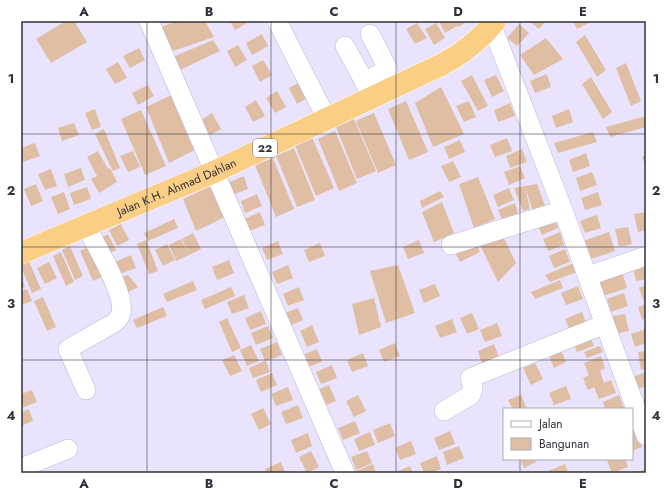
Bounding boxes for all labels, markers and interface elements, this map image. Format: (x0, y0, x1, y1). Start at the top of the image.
text: A (78, 2, 89, 21)
text: B (205, 2, 214, 21)
text: C (329, 2, 339, 21)
text: D (453, 2, 463, 21)
text: E (579, 2, 587, 21)
text: 1 (8, 69, 14, 88)
text: 1 (653, 69, 659, 88)
road number: 22 (253, 139, 277, 157)
street label: Jalan K.H. Ahmad Dahlan (112, 154, 239, 221)
text: 2 (7, 181, 15, 200)
text: 2 (652, 181, 660, 200)
text: 3 (7, 294, 15, 313)
text: 3 (652, 294, 660, 313)
text: 4 (6, 406, 16, 425)
text: 4 (651, 406, 661, 425)
legend (503, 408, 633, 460)
text: Jalan (537, 415, 562, 433)
text: Bangunan (539, 435, 589, 453)
text: A (78, 474, 89, 493)
text: B (205, 474, 214, 493)
text: C (329, 474, 339, 493)
text: D (453, 474, 463, 493)
text: E (579, 474, 587, 493)

